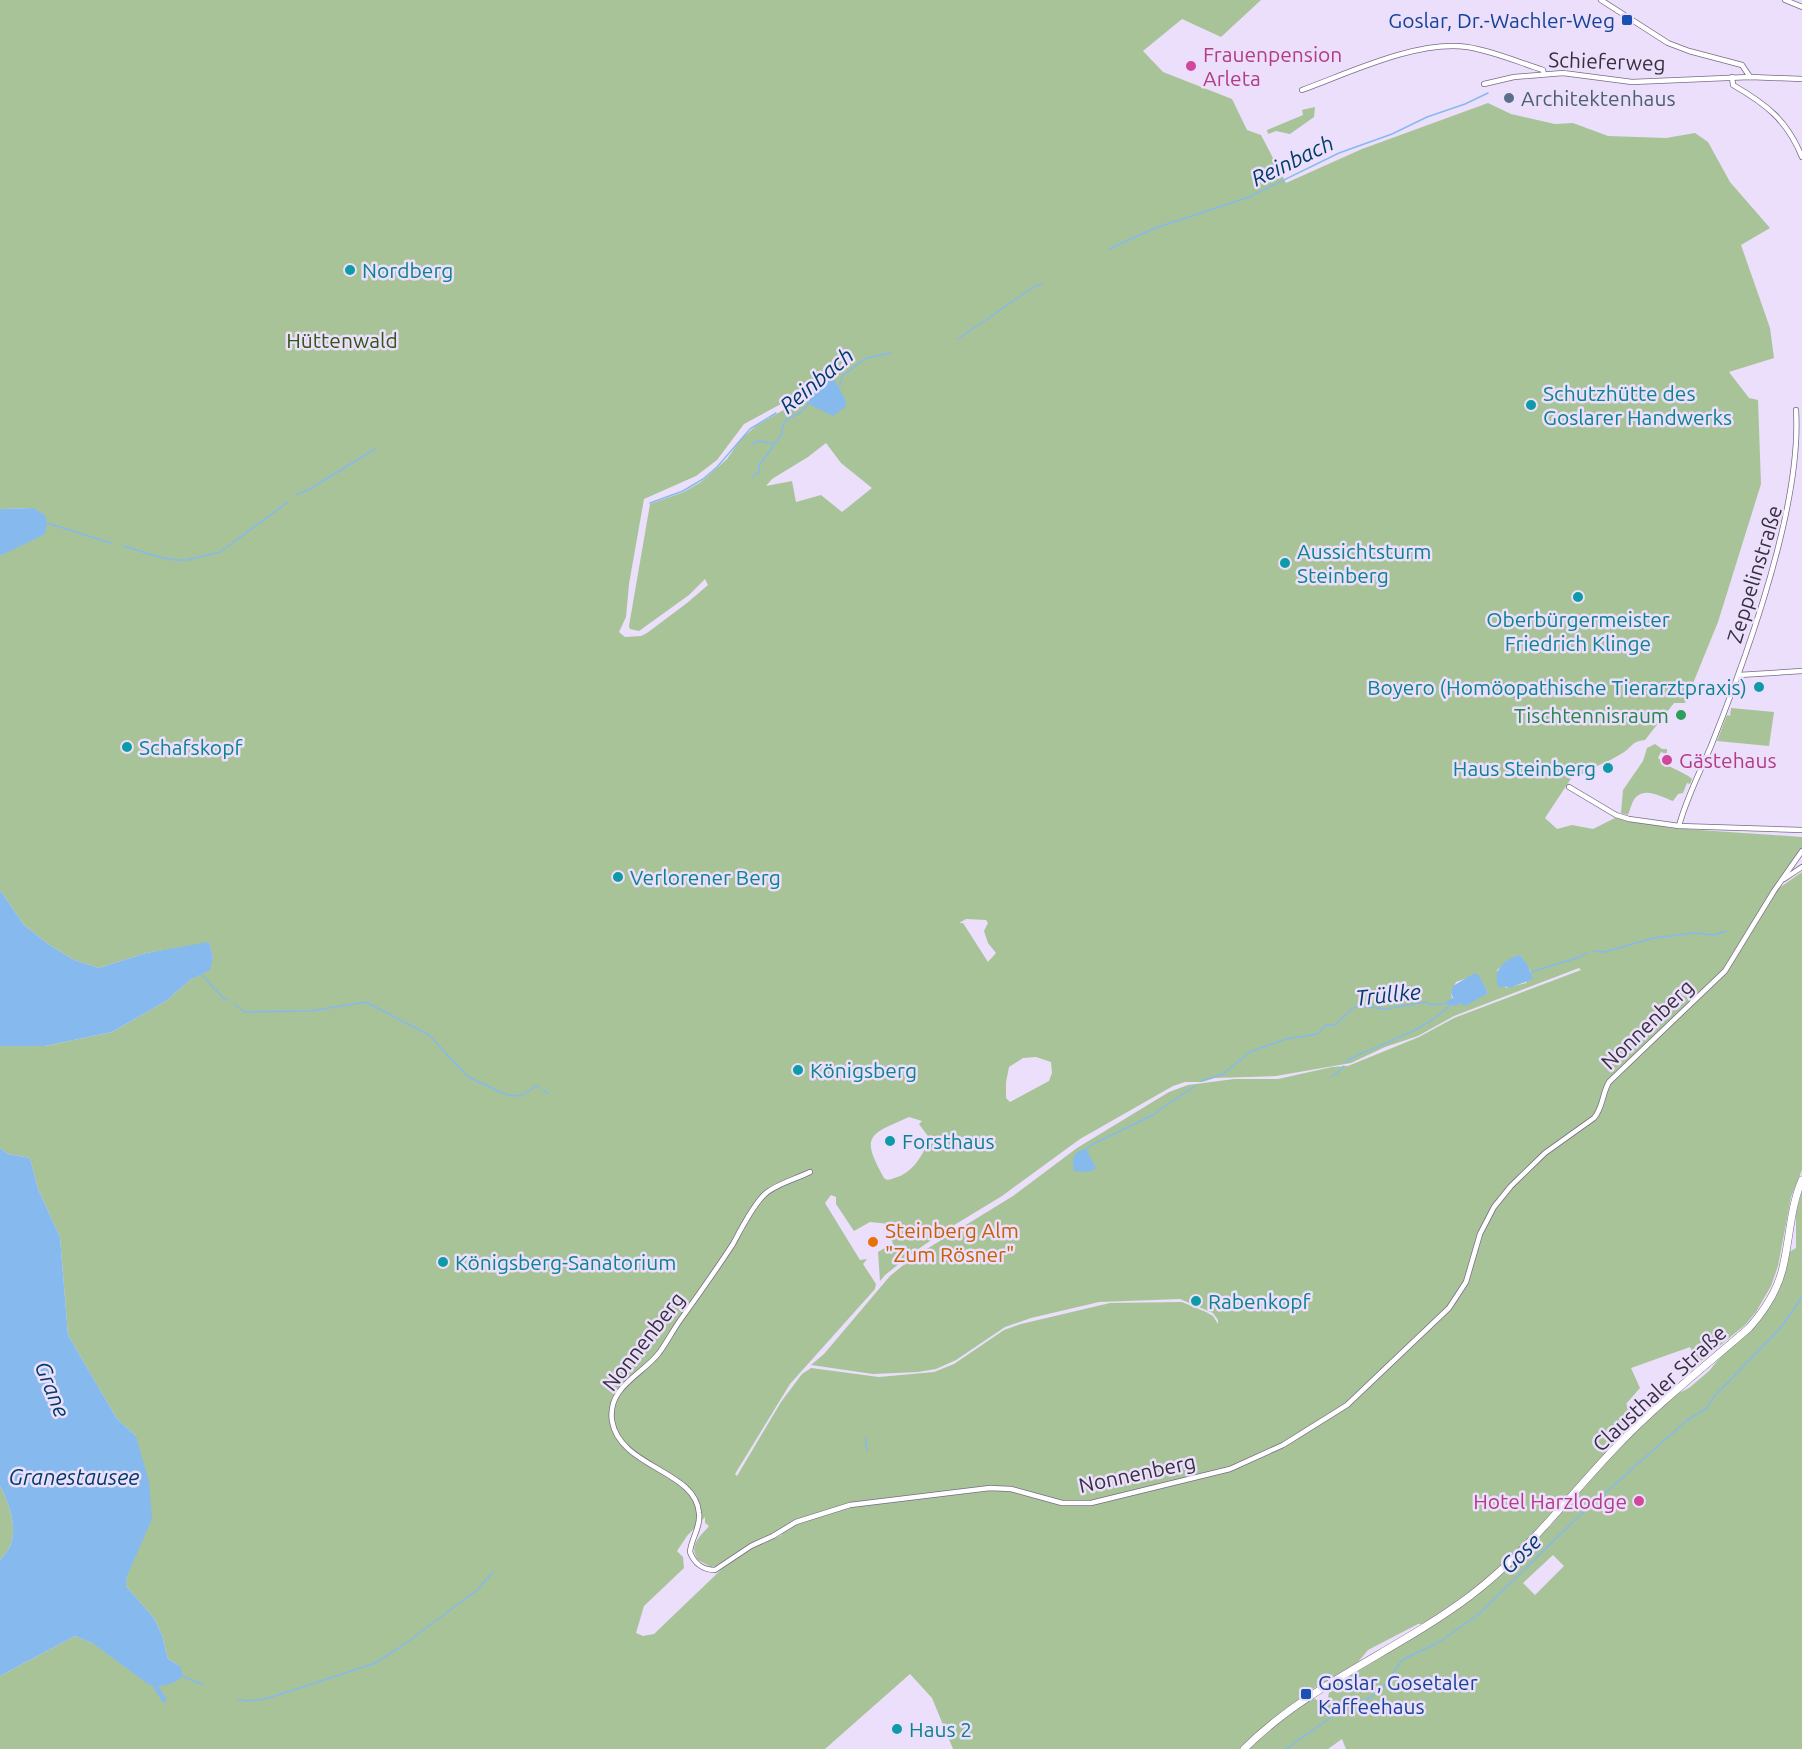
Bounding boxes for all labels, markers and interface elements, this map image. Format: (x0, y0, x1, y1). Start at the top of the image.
place label: Goslar, Dr.-Wachler-Weg (1388, 8, 1615, 32)
marker: Goslar, Dr.-Wachler-Weg (1620, 13, 1634, 27)
place label: Frauenpension Arleta (1203, 42, 1342, 90)
street label: Schieferweg (1548, 47, 1666, 75)
marker: Frauenpension Arleta (1184, 59, 1198, 73)
place label: Architektenhaus (1521, 86, 1676, 110)
marker: Architektenhaus (1502, 91, 1516, 105)
water label: Reinbach (1247, 129, 1337, 191)
place label: Nordberg (362, 258, 453, 282)
marker: Nordberg (343, 263, 357, 277)
park label: Hüttenwald (286, 328, 398, 352)
water label: Reinbach (774, 342, 858, 418)
place label: Schutzhütte des Goslarer Handwerks (1543, 381, 1732, 429)
marker: Schutzhütte des Goslarer Handwerks (1524, 398, 1538, 412)
street label: Zeppelinstraße (1722, 502, 1786, 646)
place label: Aussichtsturm Steinberg (1297, 539, 1431, 587)
marker: Aussichtsturm Steinberg (1278, 556, 1292, 570)
marker: Oberbürgermeister Friedrich Klinge (1571, 590, 1585, 604)
place label: Oberbürgermeister Friedrich Klinge (1486, 607, 1670, 655)
place label: Boyero (Homöopathische Tierarztpraxis) (1367, 675, 1747, 699)
marker: Boyero (Homöopathische Tierarztpraxis) (1752, 680, 1766, 694)
place label: Tischtennisraum (1514, 703, 1669, 727)
marker: Tischtennisraum (1674, 708, 1688, 722)
place label: Schafskopf (139, 735, 243, 759)
marker: Schafskopf (120, 740, 134, 754)
place label: Gästehaus (1679, 748, 1777, 772)
marker: Gästehaus (1660, 753, 1674, 767)
place label: Haus Steinberg (1453, 756, 1596, 780)
marker: Haus Steinberg (1601, 761, 1615, 775)
place label: Verlorener Berg (630, 865, 781, 889)
marker: Verlorener Berg (611, 870, 625, 884)
street label: Nonnenberg (1596, 974, 1698, 1074)
water label: Trüllke (1354, 978, 1422, 1010)
place label: Königsberg (810, 1058, 917, 1082)
marker: Königsberg (791, 1063, 805, 1077)
place label: Forsthaus (902, 1129, 995, 1153)
marker: Forsthaus (883, 1134, 897, 1148)
place label: Steinberg Alm "Zum Rösner" (885, 1218, 1019, 1266)
marker: Steinberg Alm "Zum Rösner" (866, 1235, 880, 1249)
place label: Königsberg-Sanatorium (455, 1250, 676, 1274)
marker: Königsberg-Sanatorium (436, 1255, 450, 1269)
street label: Nonnenberg (597, 1287, 689, 1395)
place label: Rabenkopf (1208, 1289, 1311, 1313)
marker: Rabenkopf (1189, 1294, 1203, 1308)
street label: Clausthaler Straße (1587, 1320, 1731, 1456)
water label: Grane (31, 1357, 75, 1421)
street label: Nonnenberg (1076, 1449, 1198, 1497)
water label: Granestausee (9, 1464, 139, 1489)
place label: Hotel Harzlodge (1473, 1489, 1627, 1513)
marker: Hotel Harzlodge (1632, 1494, 1646, 1508)
water label: Gose (1495, 1528, 1545, 1578)
place label: Goslar, Gosetaler Kaffeehaus (1318, 1670, 1478, 1718)
marker: Goslar, Gosetaler Kaffeehaus (1299, 1687, 1313, 1701)
place label: Haus 2 (909, 1717, 972, 1741)
marker: Haus 2 (890, 1722, 904, 1736)

